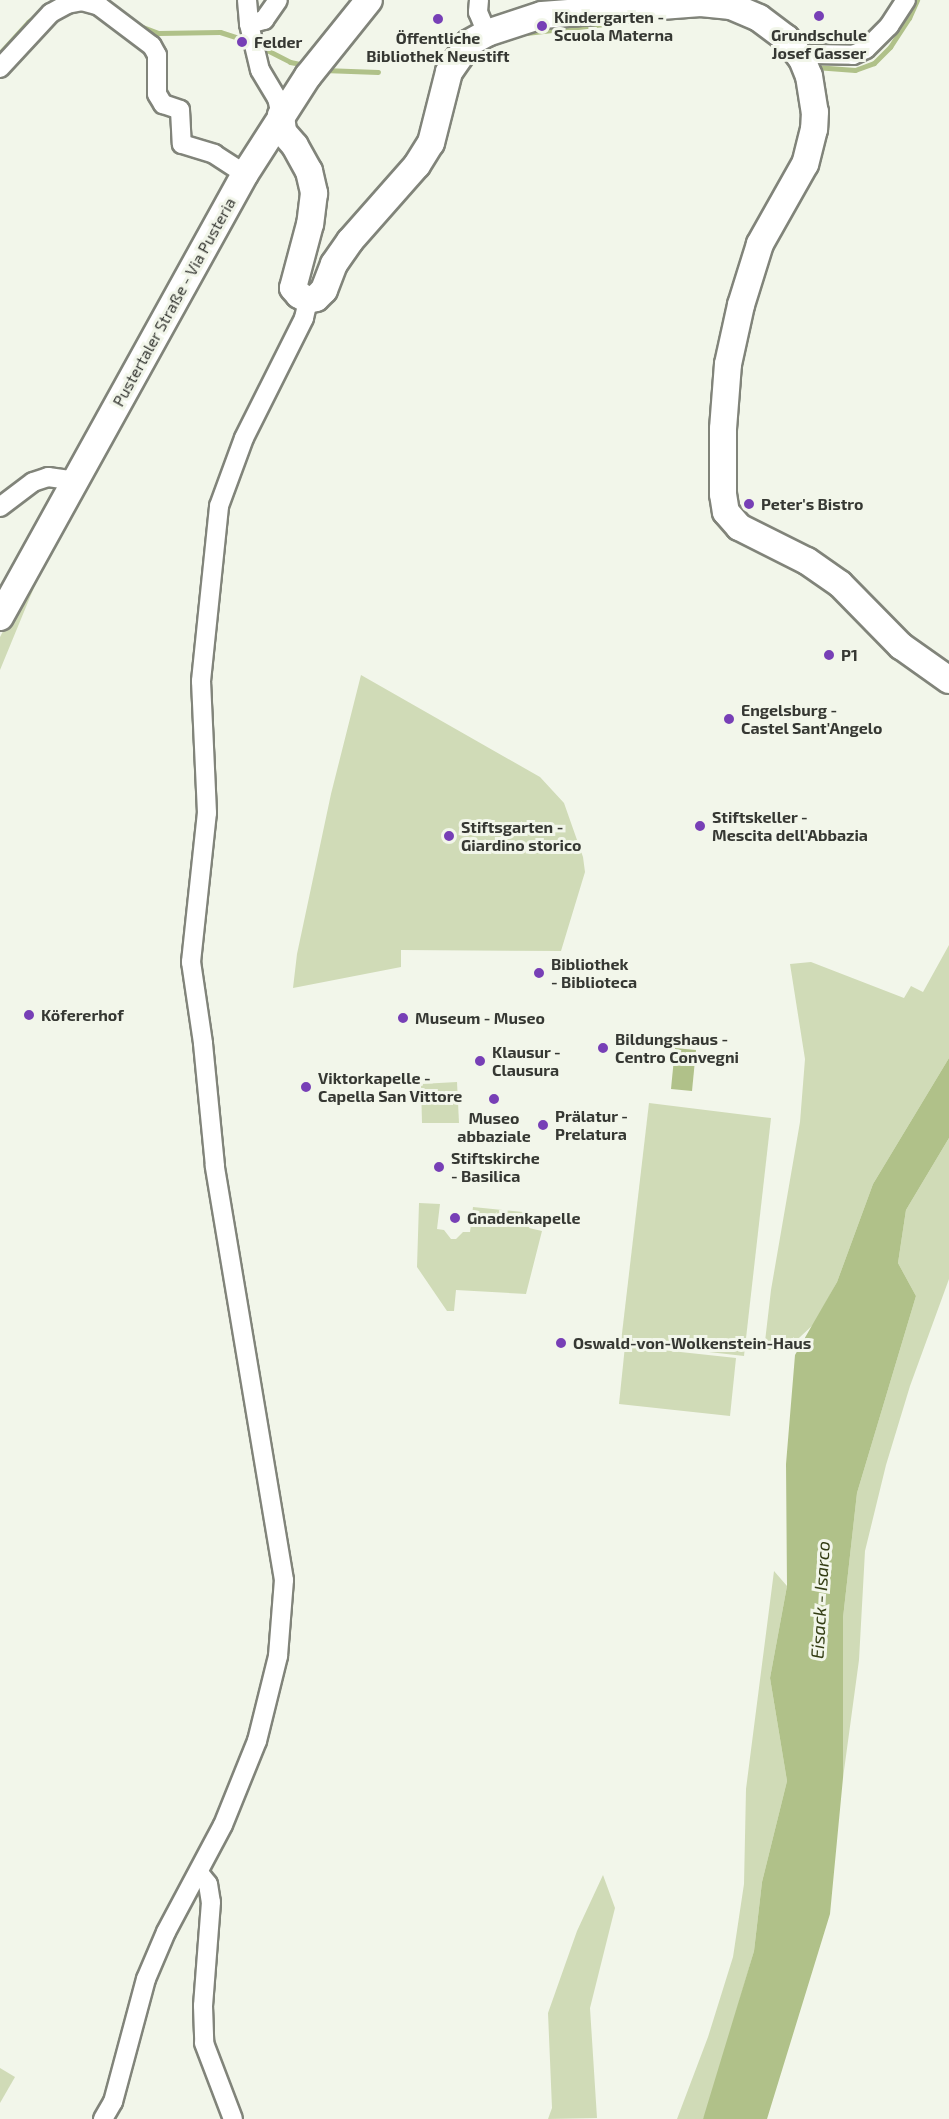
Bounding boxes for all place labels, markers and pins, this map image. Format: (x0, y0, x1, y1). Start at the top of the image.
place label: Kindergarten - Scuola Materna (554, 7, 673, 45)
marker: Grundschule Josef Gasser (812, 9, 826, 23)
marker: Öffentliche Bibliothek Neustift (431, 12, 445, 26)
marker: Kindergarten - Scuola Materna (535, 19, 549, 33)
place label: Grundschule Josef Gasser (771, 25, 867, 63)
place label: Öffentliche Bibliothek Neustift (366, 28, 510, 66)
place label: Felder (254, 32, 302, 52)
marker: Felder (235, 35, 249, 49)
place label: Peter's Bistro (761, 494, 863, 514)
marker: Peter's Bistro (742, 497, 756, 511)
place label: P1 (841, 645, 858, 665)
marker: P1 (822, 648, 836, 662)
place label: Engelsburg - Castel Sant'Angelo (741, 700, 883, 738)
marker: Engelsburg - Castel Sant'Angelo (722, 712, 736, 726)
place label: Stiftskeller - Mescita dell'Abbazia (712, 807, 868, 845)
place label: Stiftsgarten - Giardino storico (461, 817, 581, 855)
marker: Stiftskeller - Mescita dell'Abbazia (693, 819, 707, 833)
marker: Stiftsgarten - Giardino storico (442, 829, 456, 843)
place label: Bibliothek - Biblioteca (551, 954, 637, 992)
marker: Bibliothek - Biblioteca (532, 966, 546, 980)
place label: Köfererhof (41, 1005, 124, 1025)
marker: Köfererhof (22, 1008, 36, 1022)
place label: Museum - Museo (415, 1008, 545, 1028)
marker: Museum - Museo (396, 1011, 410, 1025)
place label: Bildungshaus - Centro Convegni (615, 1029, 739, 1067)
marker: Bildungshaus - Centro Convegni (596, 1041, 610, 1055)
place label: Klausur - Clausura (492, 1042, 561, 1080)
marker: Klausur - Clausura (473, 1054, 487, 1068)
place label: Viktorkapelle - Capella San Vittore (318, 1068, 463, 1106)
marker: Viktorkapelle - Capella San Vittore (299, 1080, 313, 1094)
marker: Museo abbaziale (487, 1092, 501, 1106)
place label: Prälatur - Prelatura (555, 1106, 628, 1144)
place label: Museo abbaziale (457, 1108, 531, 1146)
marker: Prälatur - Prelatura (536, 1118, 550, 1132)
place label: Stiftskirche - Basilica (451, 1148, 540, 1186)
marker: Stiftskirche - Basilica (432, 1160, 446, 1174)
place label: Gnadenkapelle (467, 1208, 581, 1228)
marker: Gnadenkapelle (448, 1211, 462, 1225)
place label: Oswald-von-Wolkenstein-Haus (573, 1333, 811, 1353)
marker: Oswald-von-Wolkenstein-Haus (554, 1336, 568, 1350)

